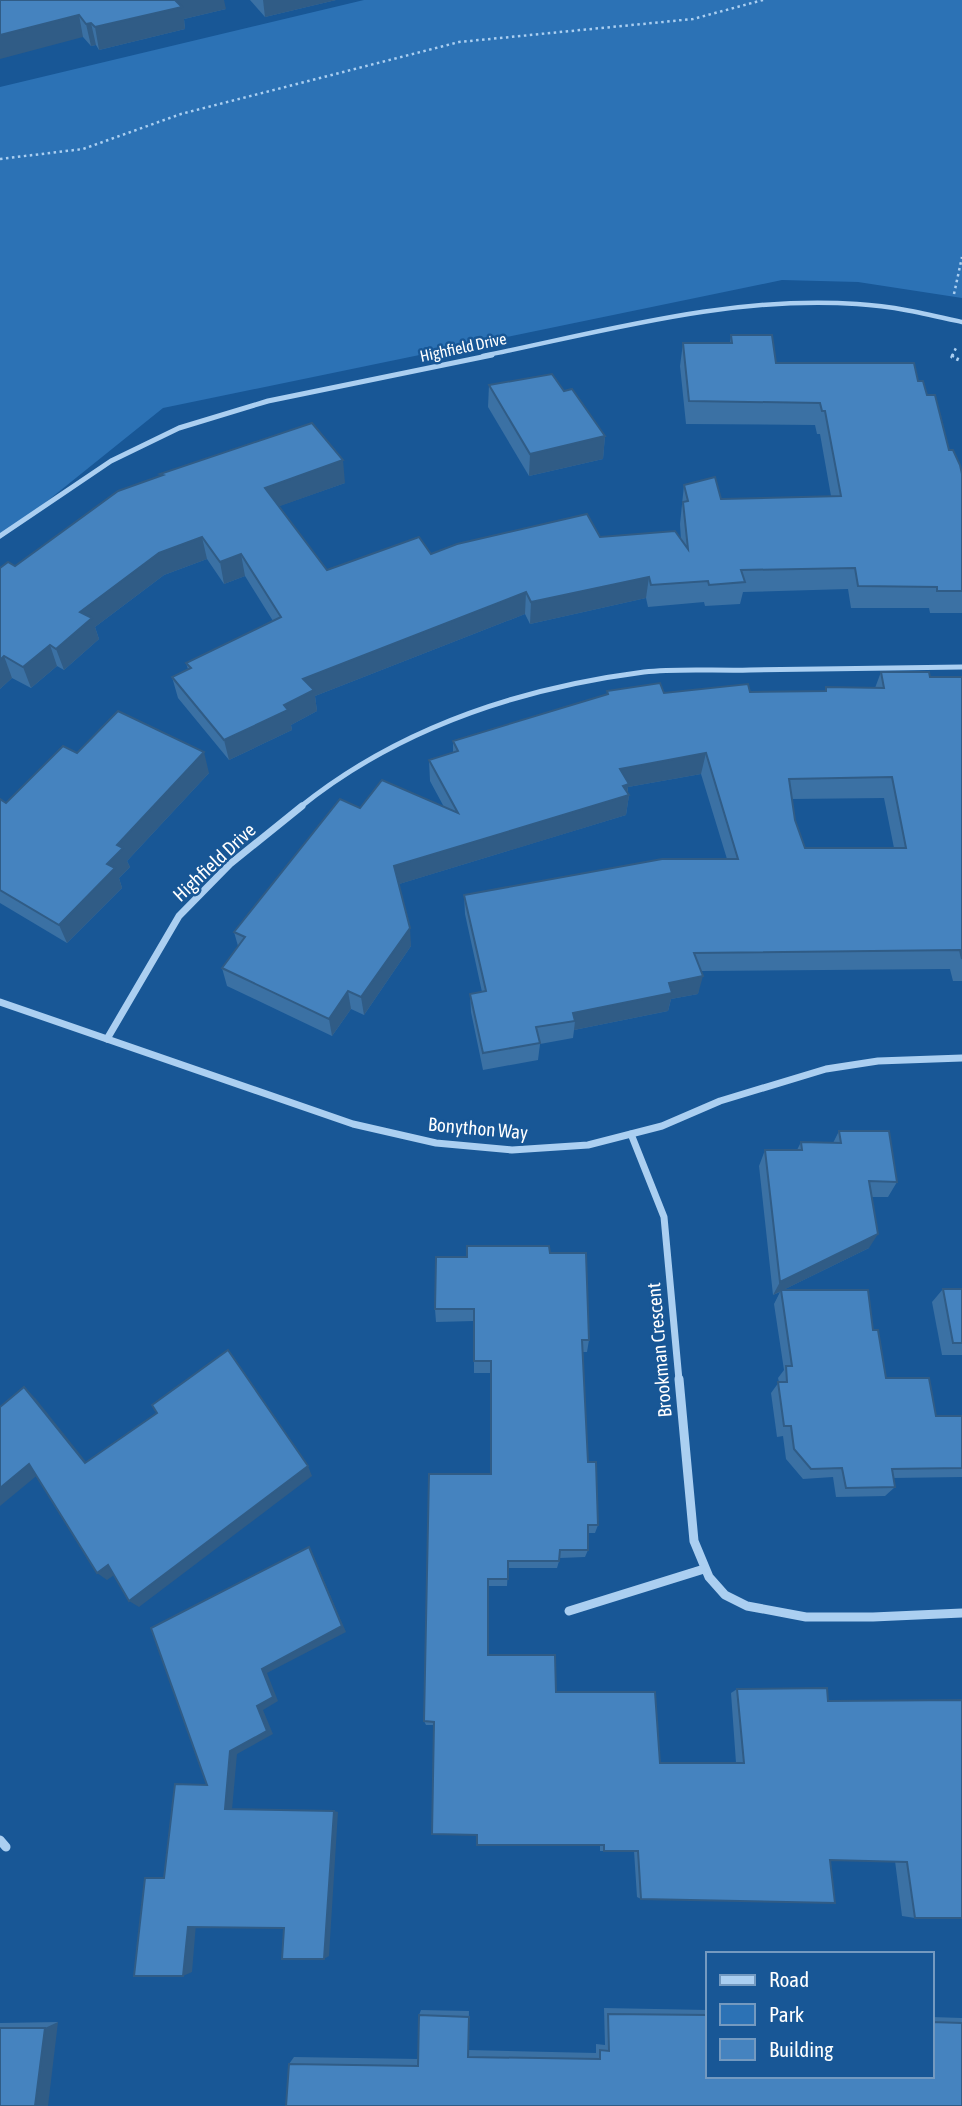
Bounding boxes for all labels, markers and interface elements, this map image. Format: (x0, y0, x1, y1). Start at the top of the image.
street label: Highfield Drive (418, 329, 508, 366)
street label: Highfield Drive (168, 818, 260, 906)
street label: Bonython Way (427, 1113, 529, 1143)
street label: Brookman Crescent (642, 1282, 676, 1418)
legend (706, 1952, 934, 2078)
text: Road (769, 1967, 809, 1991)
text: Park (769, 2002, 804, 2026)
text: Building (769, 2037, 833, 2061)

